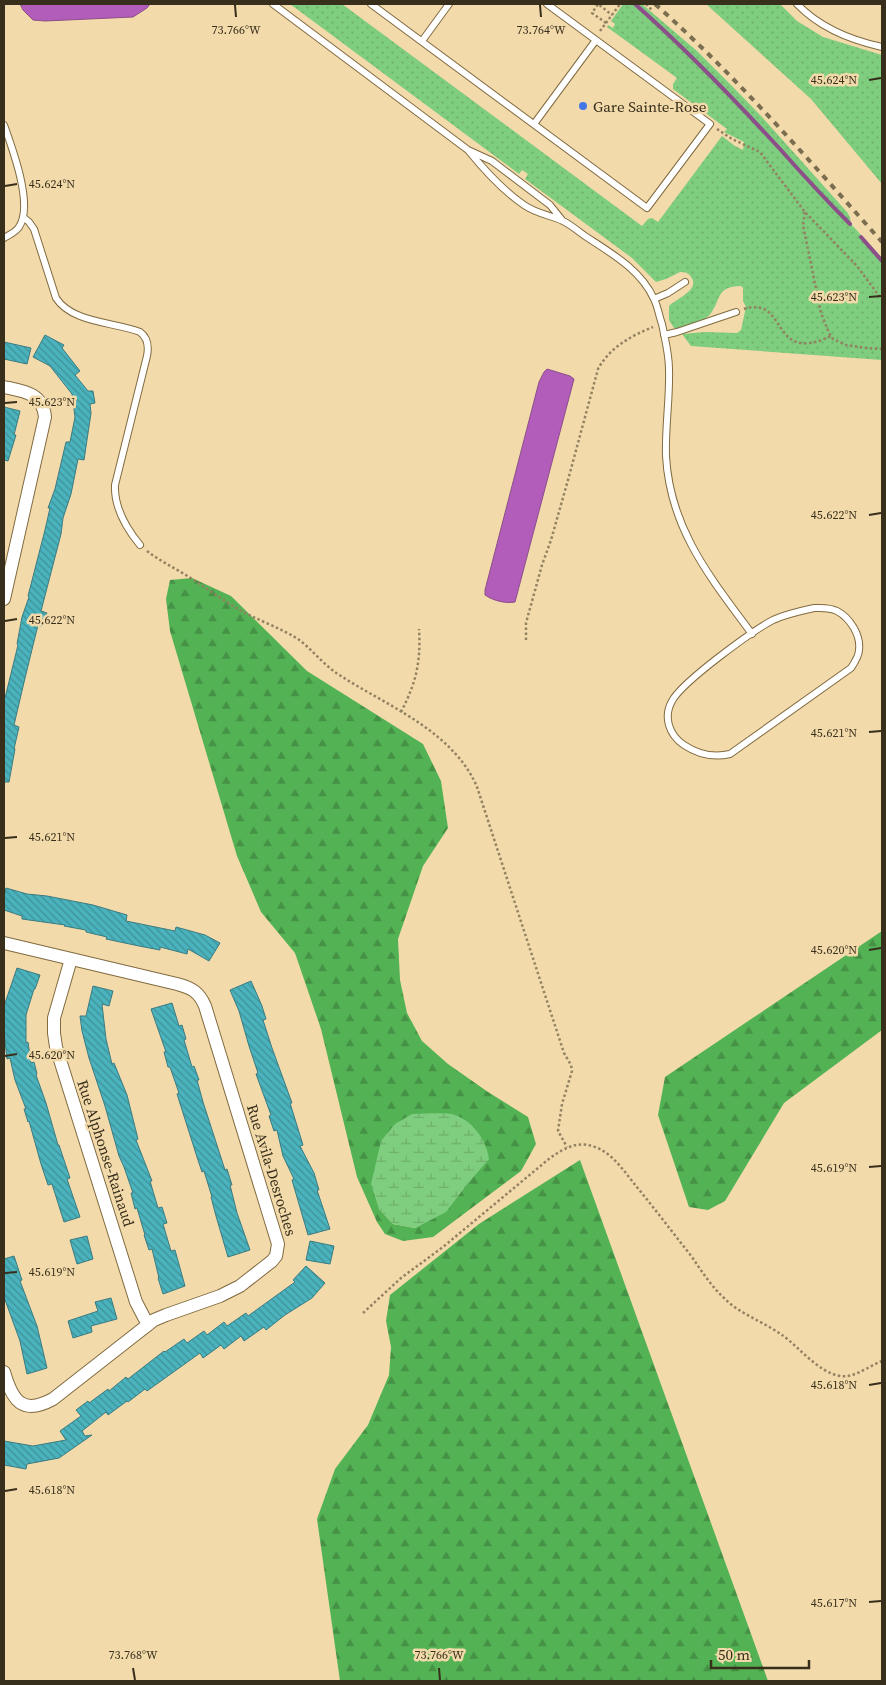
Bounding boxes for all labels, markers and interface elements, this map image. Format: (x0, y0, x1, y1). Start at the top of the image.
text: 73.766°W (211, 22, 261, 38)
text: 73.764°W (516, 22, 566, 38)
text: 45.624°N (811, 72, 857, 88)
place label: Gare Sainte-Rose (593, 96, 707, 117)
marker: Gare Sainte-Rose (577, 100, 589, 112)
text: 45.624°N (29, 176, 75, 192)
text: 45.623°N (811, 289, 857, 305)
text: 45.623°N (29, 394, 75, 410)
text: 45.622°N (811, 507, 857, 523)
text: 45.622°N (29, 612, 75, 628)
text: 45.621°N (811, 725, 857, 741)
text: 45.621°N (29, 829, 75, 845)
text: 45.620°N (811, 942, 857, 958)
text: 45.620°N (29, 1047, 75, 1063)
street label: Rue Alphonse-Rainaud (72, 1077, 140, 1230)
street label: Rue Avila-Desroches (242, 1102, 302, 1238)
text: 45.619°N (811, 1160, 857, 1176)
text: 45.619°N (29, 1264, 75, 1280)
text: 45.618°N (811, 1377, 857, 1393)
text: 45.618°N (29, 1482, 75, 1498)
text: 45.617°N (811, 1595, 857, 1611)
scale bar (711, 1638, 808, 1670)
text: 50 m (718, 1644, 750, 1665)
text: 73.768°W (108, 1647, 158, 1663)
text: 73.766°W (414, 1647, 464, 1663)

